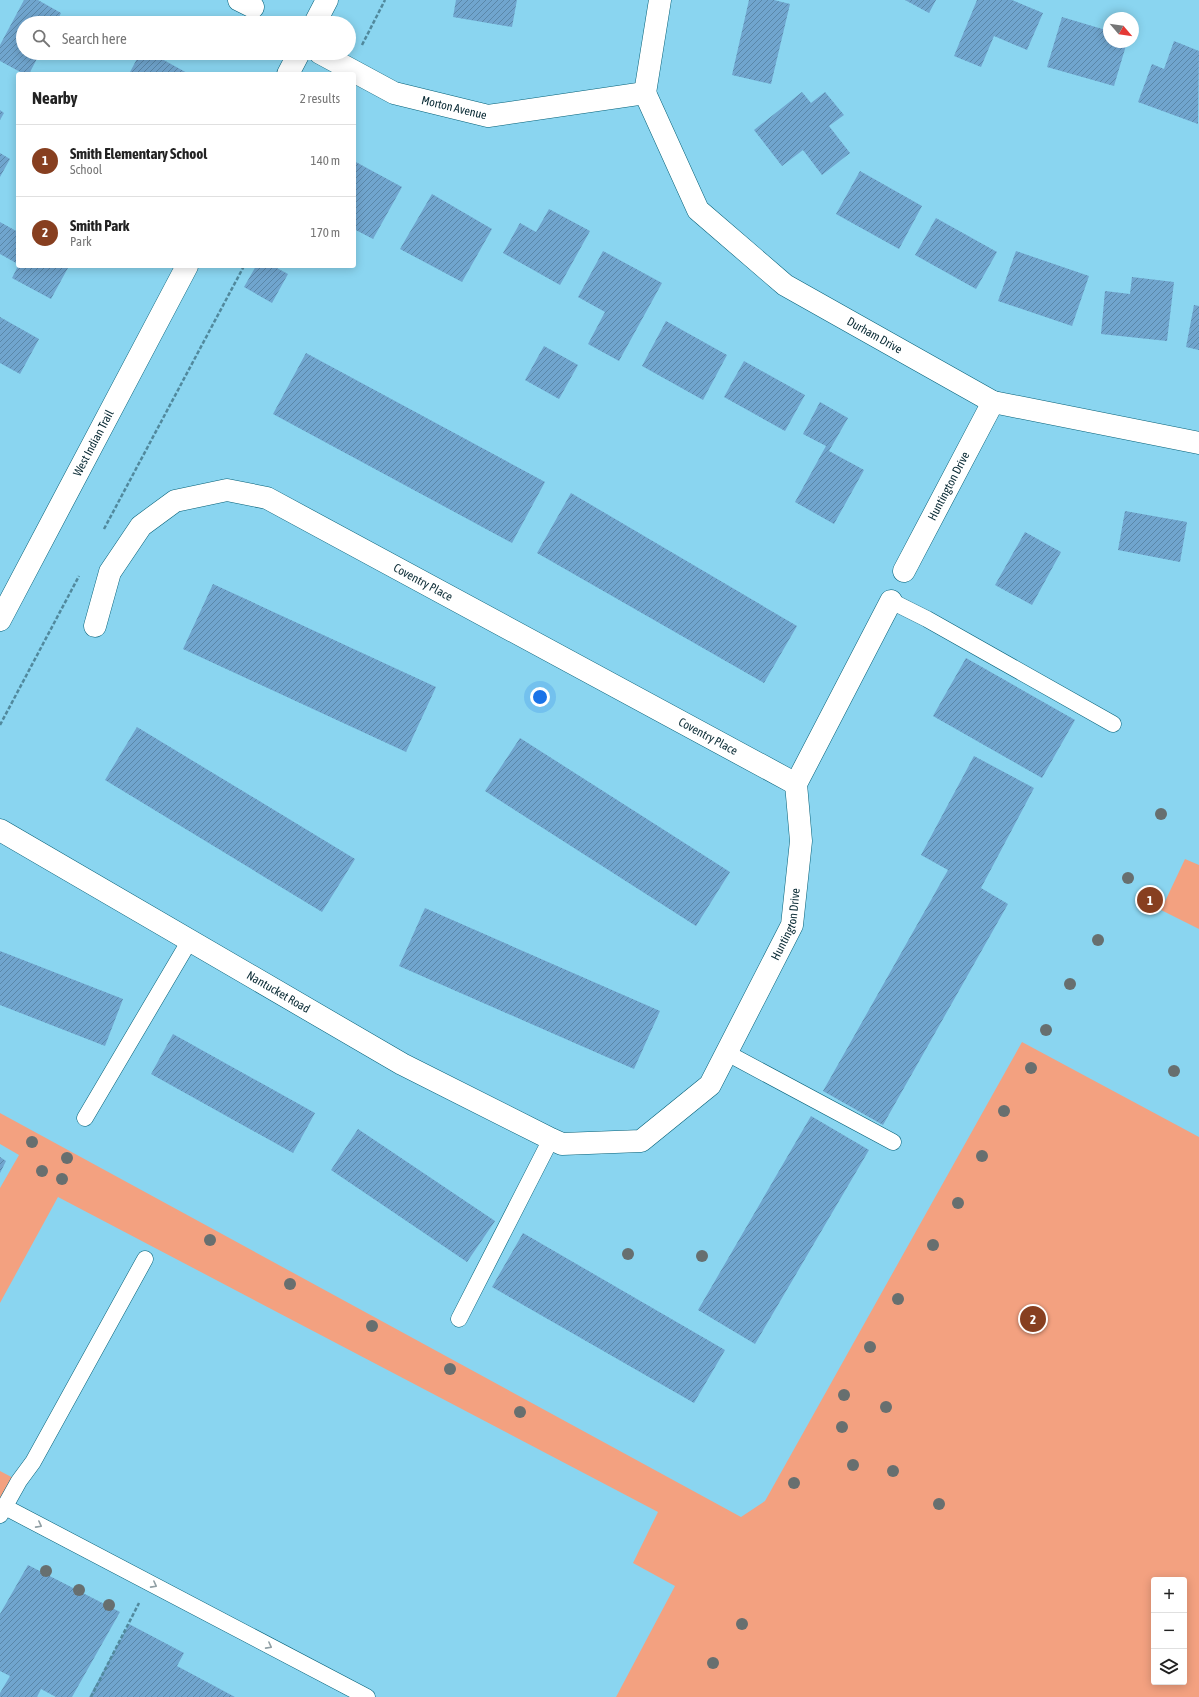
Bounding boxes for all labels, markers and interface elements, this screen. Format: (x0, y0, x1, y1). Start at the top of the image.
north arrow (1103, 12, 1139, 48)
search box (16, 16, 356, 60)
icon: search (30, 27, 52, 49)
text: Search here (62, 30, 127, 47)
text: Nearby (32, 88, 78, 108)
text: 2 results (300, 91, 340, 106)
street label: Morton Avenue (420, 93, 488, 122)
text: Smith Elementary School (70, 145, 207, 162)
text: 1 (42, 153, 48, 168)
text: 140 m (311, 153, 340, 168)
text: School (70, 162, 102, 177)
text: Smith Park (70, 217, 129, 234)
text: 2 (42, 225, 48, 240)
text: 170 m (311, 225, 340, 240)
text: Park (70, 234, 92, 249)
street label: Durham Drive (844, 314, 905, 356)
street label: West Indian Trail (70, 407, 117, 479)
street label: Huntington Drive (925, 449, 973, 523)
street label: Coventry Place (391, 561, 455, 604)
your location (530, 687, 550, 707)
street label: Coventry Place (676, 715, 740, 758)
pin: 1 (1137, 885, 1163, 915)
street label: Huntington Drive (768, 887, 803, 963)
street label: Nantucket Road (244, 968, 312, 1016)
pin: 2 (1020, 1304, 1046, 1334)
one-way arrow (35, 1520, 42, 1527)
map controls (1151, 1577, 1187, 1685)
button: + (1151, 1577, 1187, 1613)
one-way arrow (150, 1580, 157, 1588)
button: − (1151, 1613, 1187, 1649)
one-way arrow (265, 1641, 273, 1648)
button: layers (1151, 1649, 1187, 1685)

